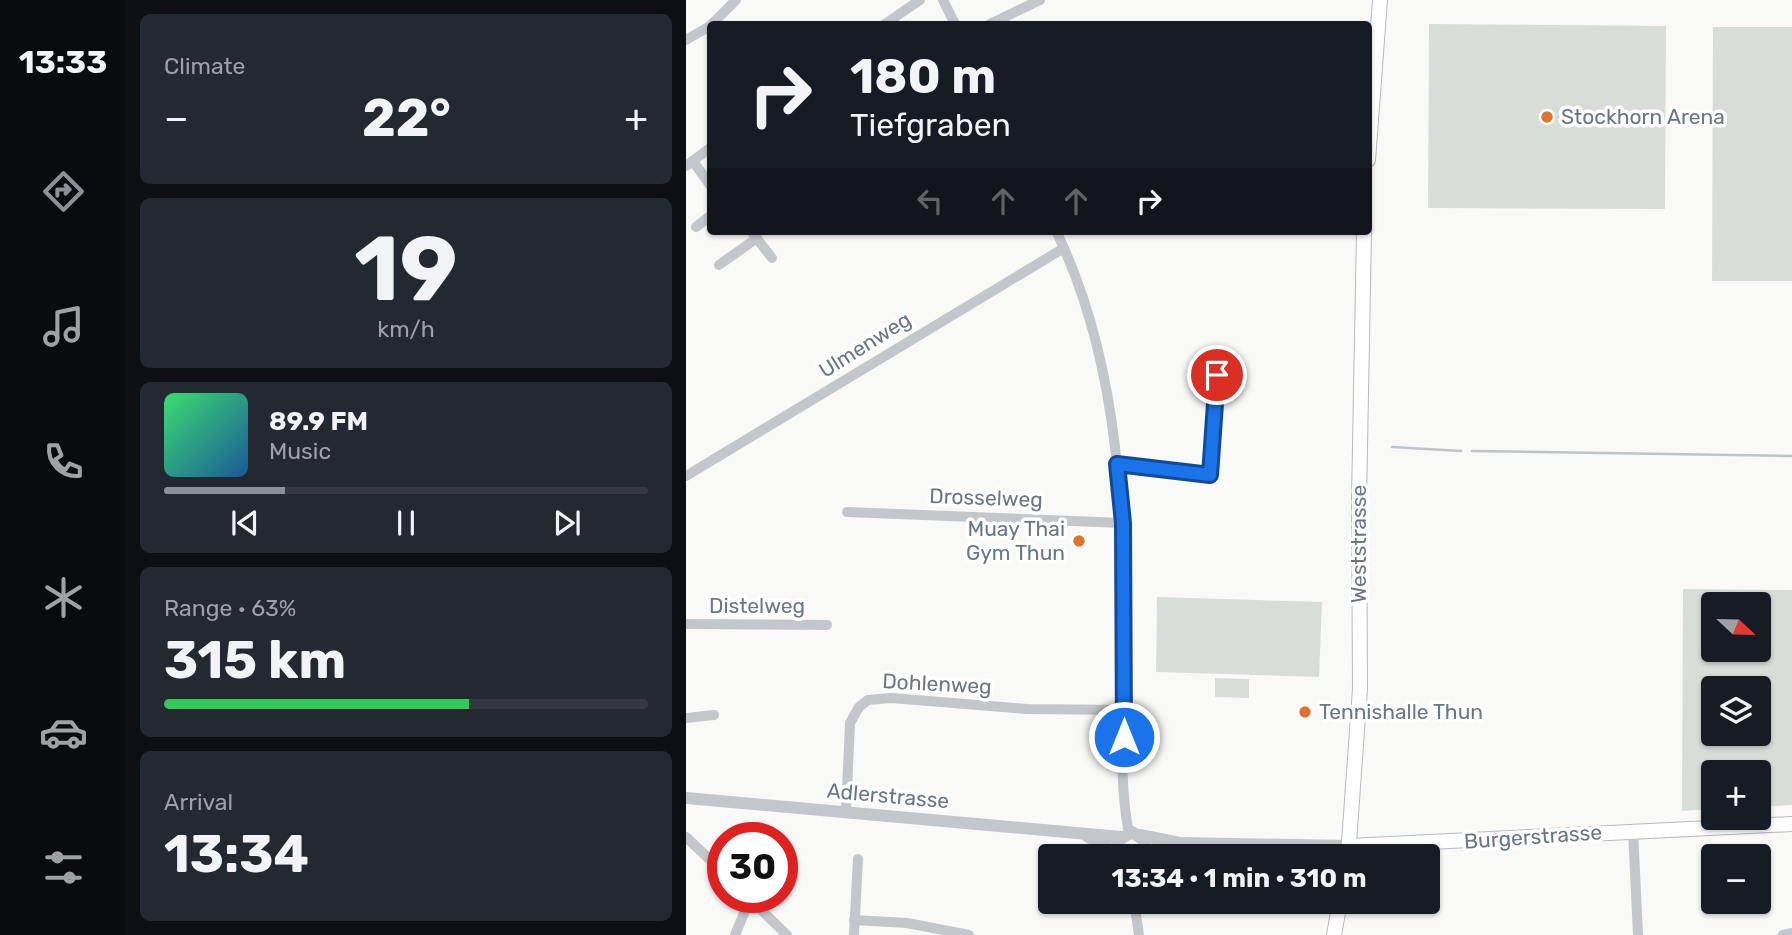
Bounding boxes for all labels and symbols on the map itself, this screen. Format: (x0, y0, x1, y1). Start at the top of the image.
place label: Stockhorn Arena (1561, 104, 1725, 129)
marker: Stockhorn Arena (1539, 109, 1555, 125)
street label: Ulmenweg (814, 307, 915, 383)
pin (1187, 345, 1247, 405)
street label: Drosselweg (929, 483, 1043, 512)
street label: Weststrasse (1346, 485, 1371, 603)
place label: Muay Thai Gym Thun (966, 516, 1065, 565)
marker: Muay Thai Gym Thun (1071, 533, 1087, 549)
north arrow (1701, 592, 1771, 662)
street label: Distelweg (709, 593, 805, 618)
street label: Dohlenweg (882, 668, 992, 699)
place label: Tennishalle Thun (1319, 699, 1483, 724)
position arrow (1087, 700, 1161, 774)
marker: Tennishalle Thun (1297, 704, 1313, 720)
street label: Adlerstrasse (826, 778, 950, 813)
street label: Burgerstrasse (1463, 819, 1603, 854)
speed limit sign: 30 (707, 822, 798, 913)

